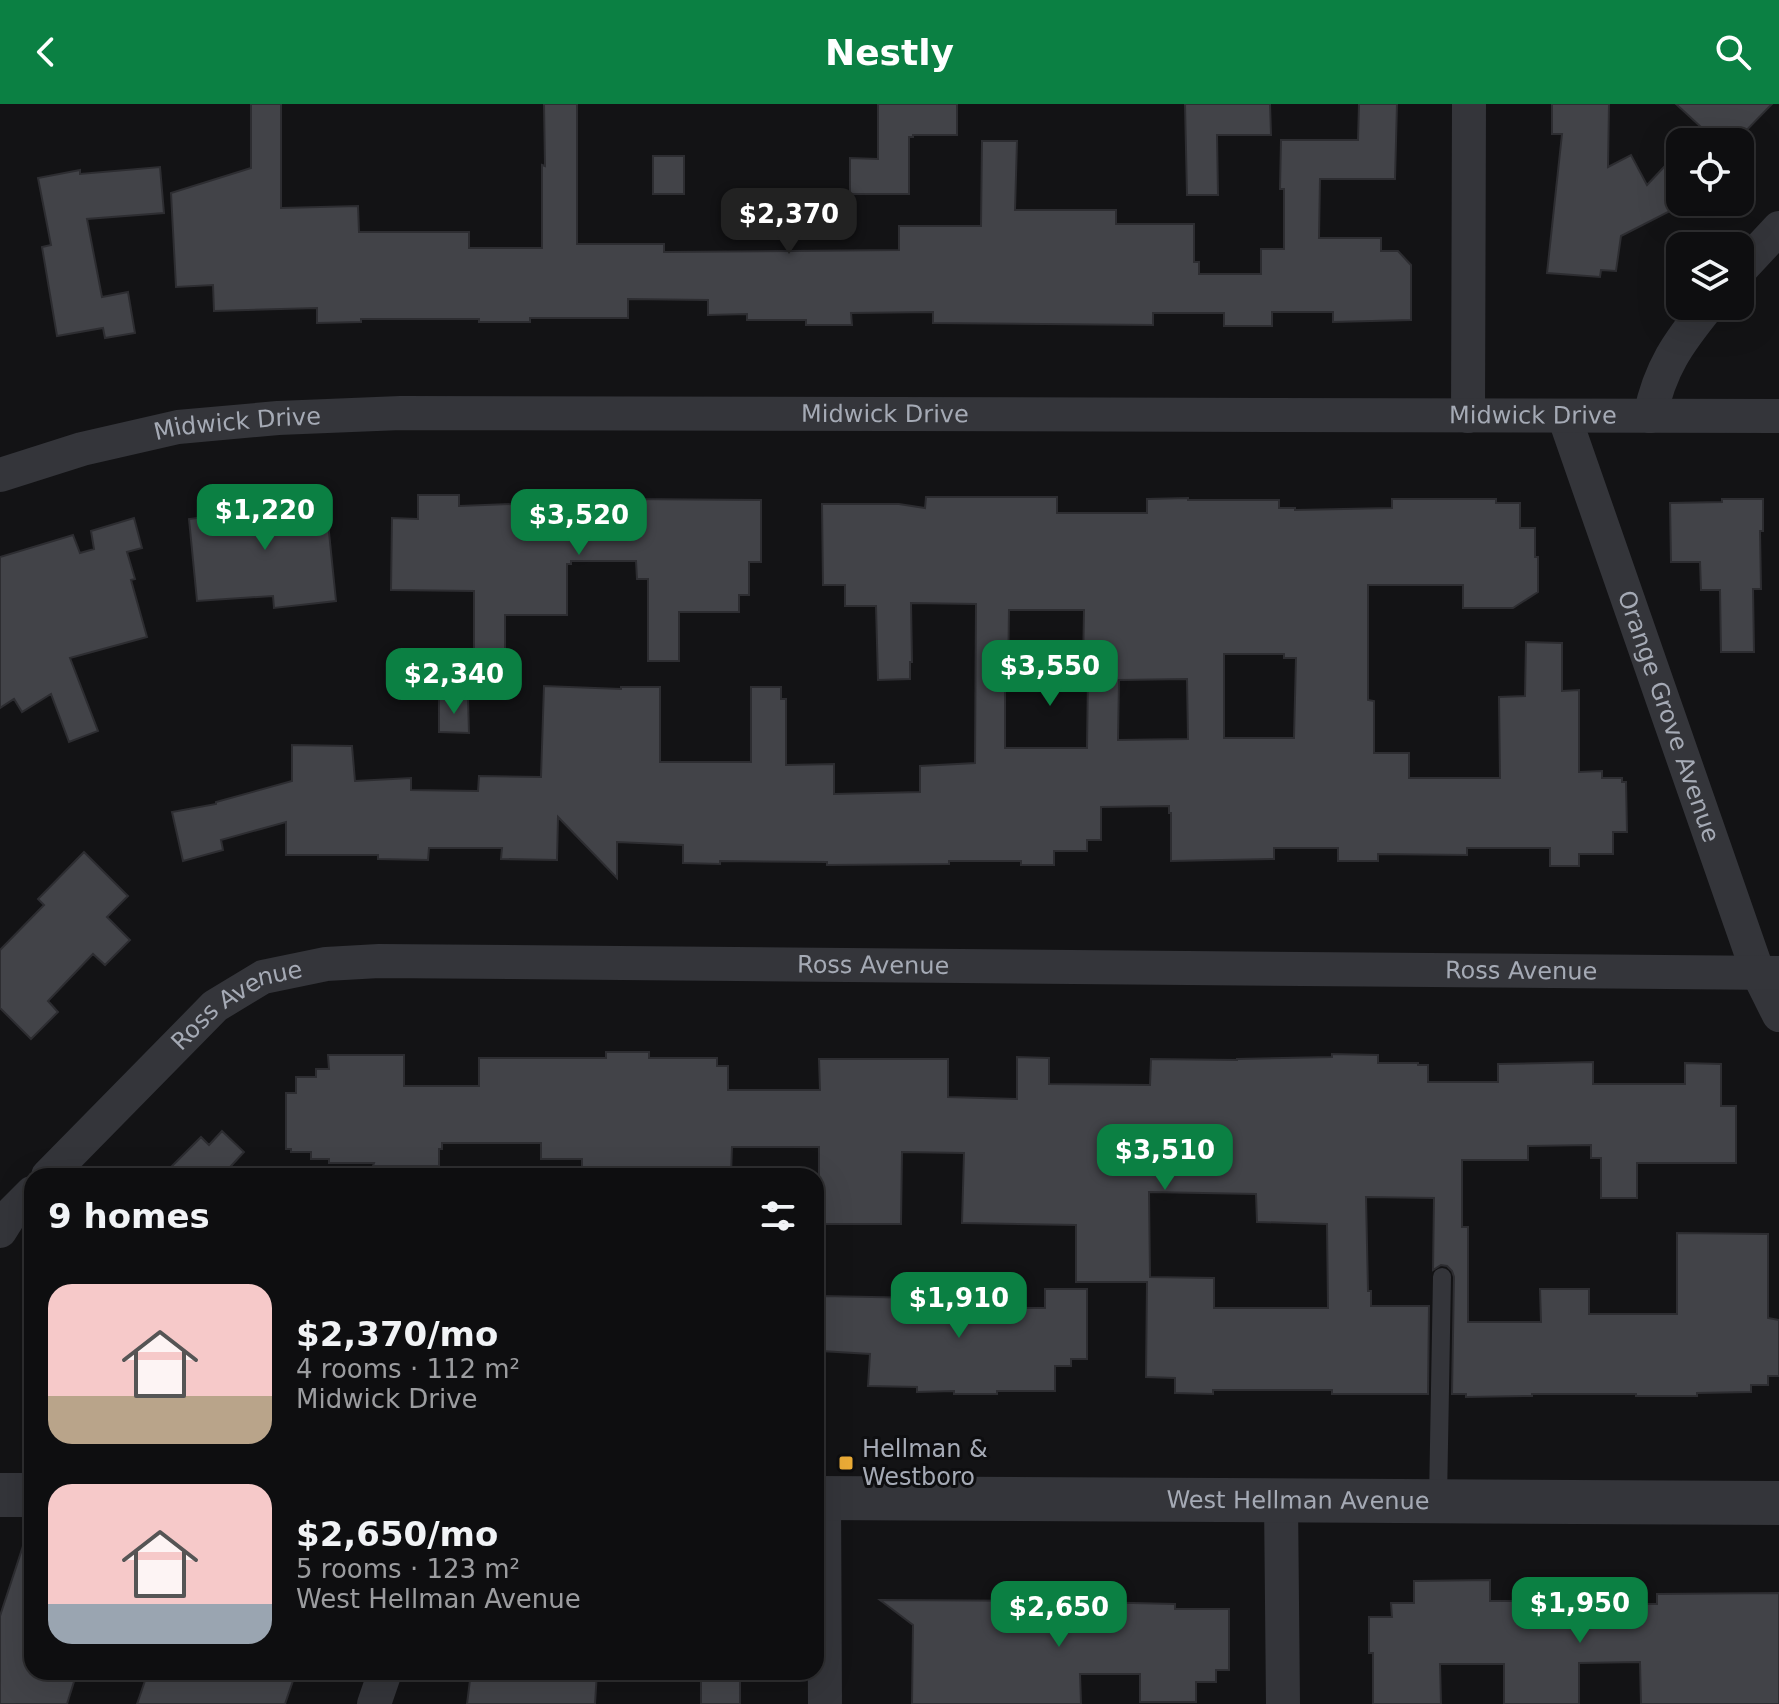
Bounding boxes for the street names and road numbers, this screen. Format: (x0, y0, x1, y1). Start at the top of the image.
street label: Midwick Drive (801, 400, 969, 428)
street label: Midwick Drive (1449, 401, 1617, 430)
street label: Midwick Drive (151, 402, 321, 446)
street label: Orange Grove Avenue (1612, 587, 1725, 846)
street label: Ross Avenue (797, 951, 949, 980)
street label: Ross Avenue (166, 955, 305, 1056)
street label: Ross Avenue (1445, 956, 1597, 985)
street label: West Hellman Avenue (1166, 1486, 1430, 1515)

